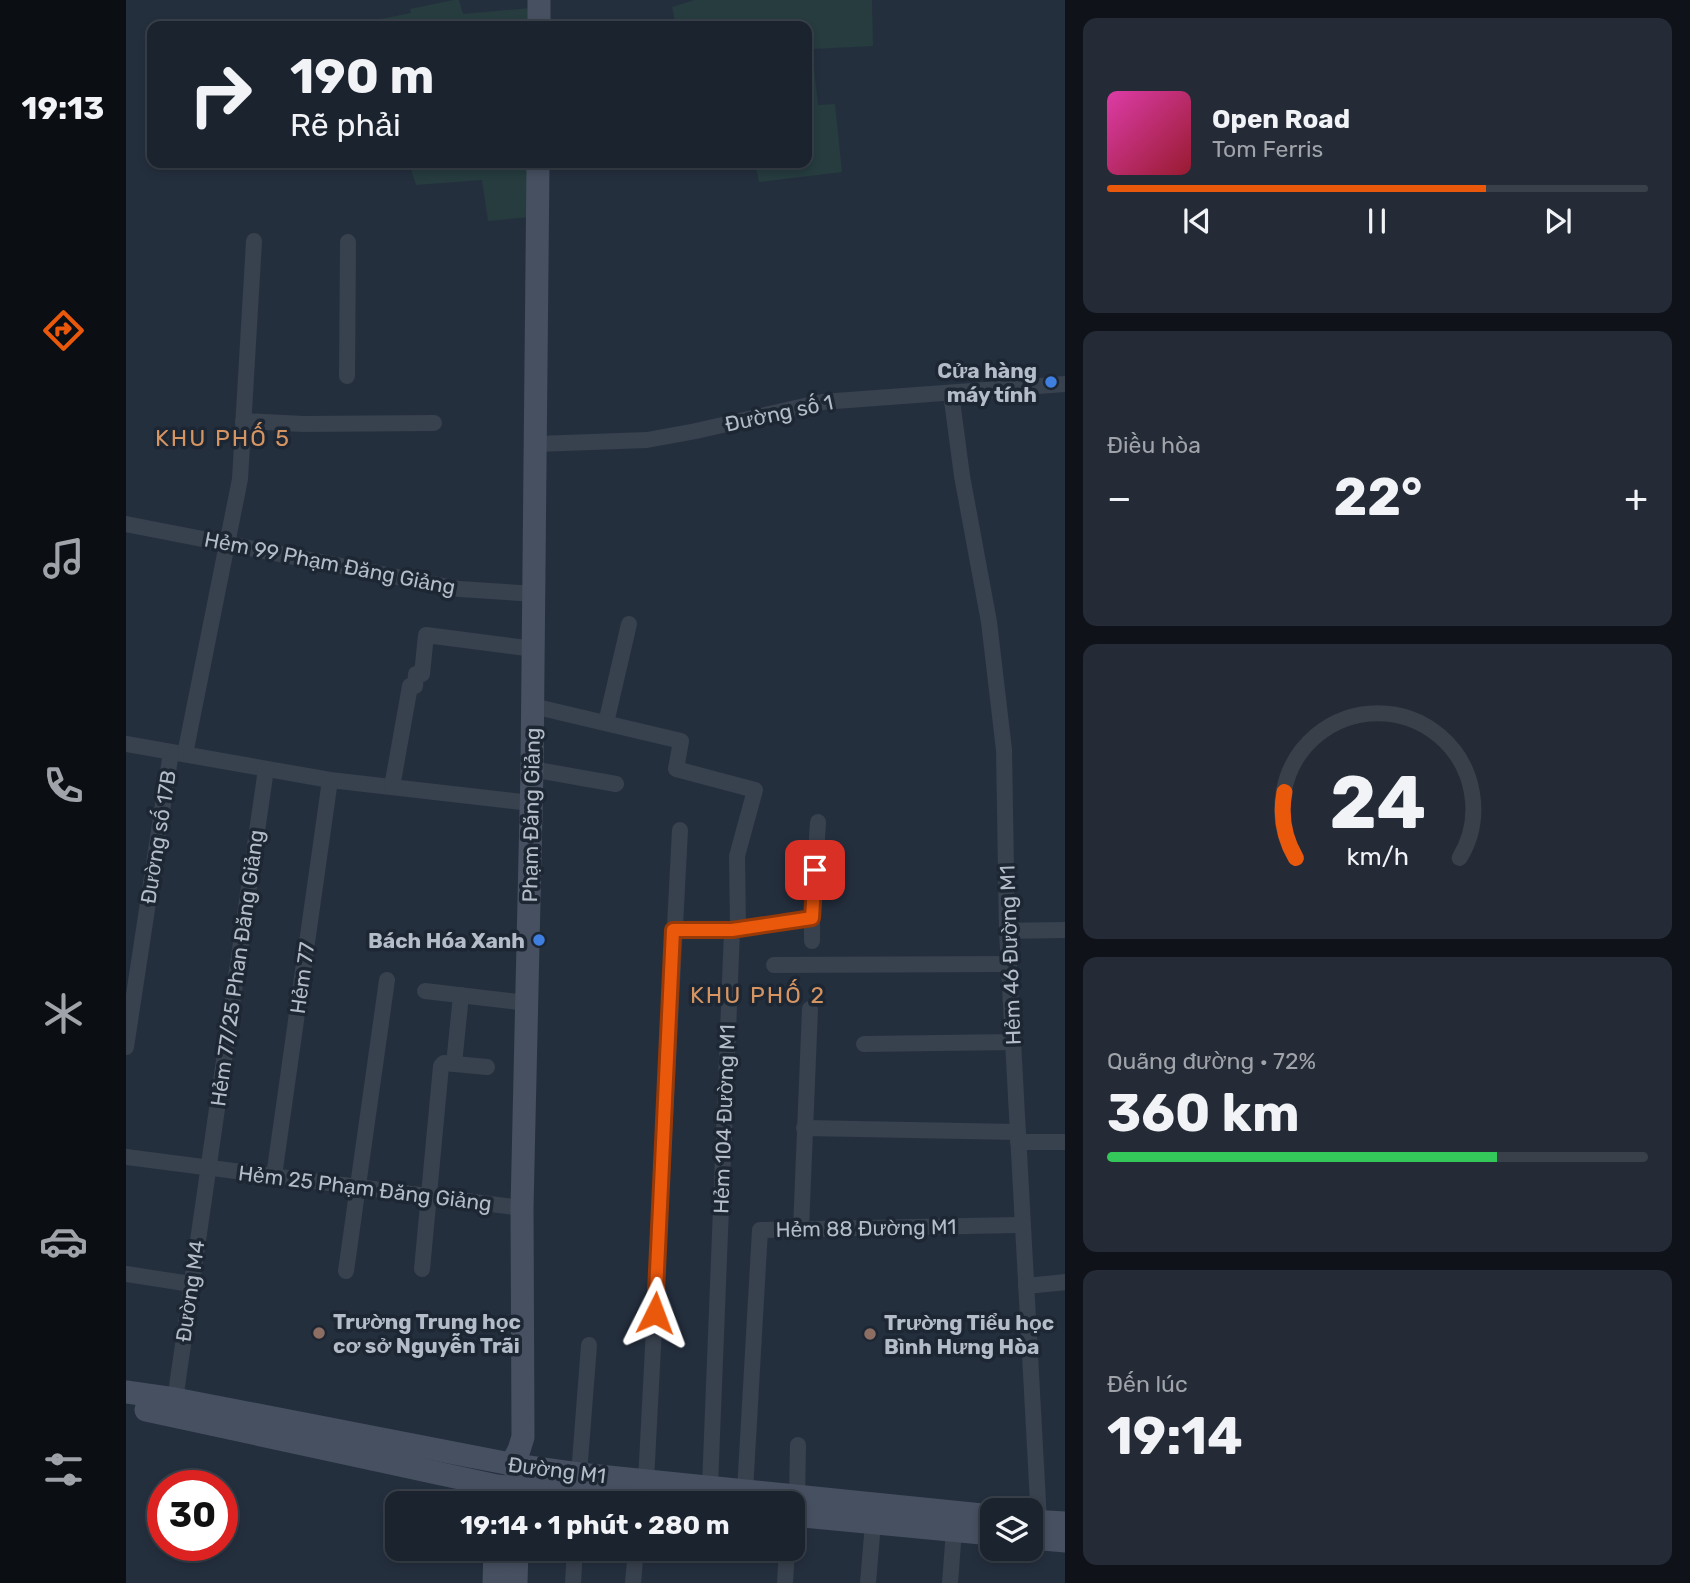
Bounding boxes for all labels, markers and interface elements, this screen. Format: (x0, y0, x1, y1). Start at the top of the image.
text: 190 m (290, 47, 434, 105)
icon: right (175, 49, 266, 140)
text: 19:13 (22, 89, 104, 127)
text: Open Road (1212, 104, 1350, 135)
text: Rẽ phải (290, 106, 401, 144)
text: Tom Ferris (1212, 135, 1323, 163)
icon: previous (1178, 202, 1216, 240)
icon: pause (1358, 202, 1396, 240)
icon: next (1539, 202, 1577, 240)
icon: directions (39, 306, 88, 355)
place label: Cửa hàng máy tính (937, 358, 1037, 407)
marker: Cửa hàng máy tính (1043, 374, 1059, 390)
street label: Đường số 1 (723, 389, 835, 437)
district label: KHU PHỐ 5 (155, 422, 291, 452)
text: Điều hòa (1107, 431, 1201, 459)
text: 22° (1334, 466, 1423, 528)
text: − (1107, 475, 1132, 521)
text: + (1624, 475, 1648, 521)
street label: Hẻm 99 Phạm Đăng Giảng (202, 526, 458, 600)
icon: music (39, 534, 88, 583)
street label: Phạm Đăng Giảng (517, 727, 545, 903)
text: 24 (1329, 760, 1426, 846)
icon: phone (39, 761, 88, 810)
street label: Đường số 17B (135, 769, 181, 905)
street label: Hẻm 77/25 Phan Đăng Giảng (205, 828, 269, 1108)
pin (785, 840, 845, 900)
text: km/h (1346, 841, 1409, 870)
icon: arrive (796, 851, 834, 889)
street label: Hẻm 46 Đường M1 (994, 865, 1026, 1045)
place label: Bách Hóa Xanh (368, 928, 525, 953)
marker: Bách Hóa Xanh (531, 932, 547, 948)
street label: Hẻm 77 (285, 940, 319, 1015)
district label: KHU PHỐ 2 (690, 979, 826, 1009)
icon: climate (39, 989, 88, 1038)
street label: Hẻm 104 Đường M1 (708, 1024, 740, 1214)
text: Quãng đường · 72% (1107, 1047, 1316, 1075)
text: 360 km (1107, 1082, 1300, 1144)
street label: Hẻm 25 Phạm Đăng Giảng (237, 1160, 493, 1216)
street label: Hẻm 88 Đường M1 (775, 1214, 957, 1242)
icon: car (39, 1217, 88, 1266)
street label: Đường M4 (170, 1238, 210, 1344)
position arrow (618, 1276, 692, 1350)
place label: Trường Trung học cơ sở Nguyễn Trãi (333, 1309, 521, 1358)
place label: Trường Tiểu học Bình Hưng Hòa (884, 1310, 1054, 1359)
marker: Trường Trung học cơ sở Nguyễn Trãi (311, 1325, 327, 1341)
marker: Trường Tiểu học Bình Hưng Hòa (862, 1326, 878, 1342)
text: Đến lúc (1107, 1370, 1188, 1398)
text: 19:14 (1107, 1405, 1243, 1467)
icon: filters (39, 1445, 88, 1494)
street label: Đường M1 (507, 1452, 607, 1488)
speed limit sign: 30 (147, 1470, 238, 1561)
map controls (980, 1498, 1043, 1561)
button: layers (980, 1498, 1043, 1561)
text: 19:14 · 1 phút · 280 m (460, 1510, 730, 1541)

